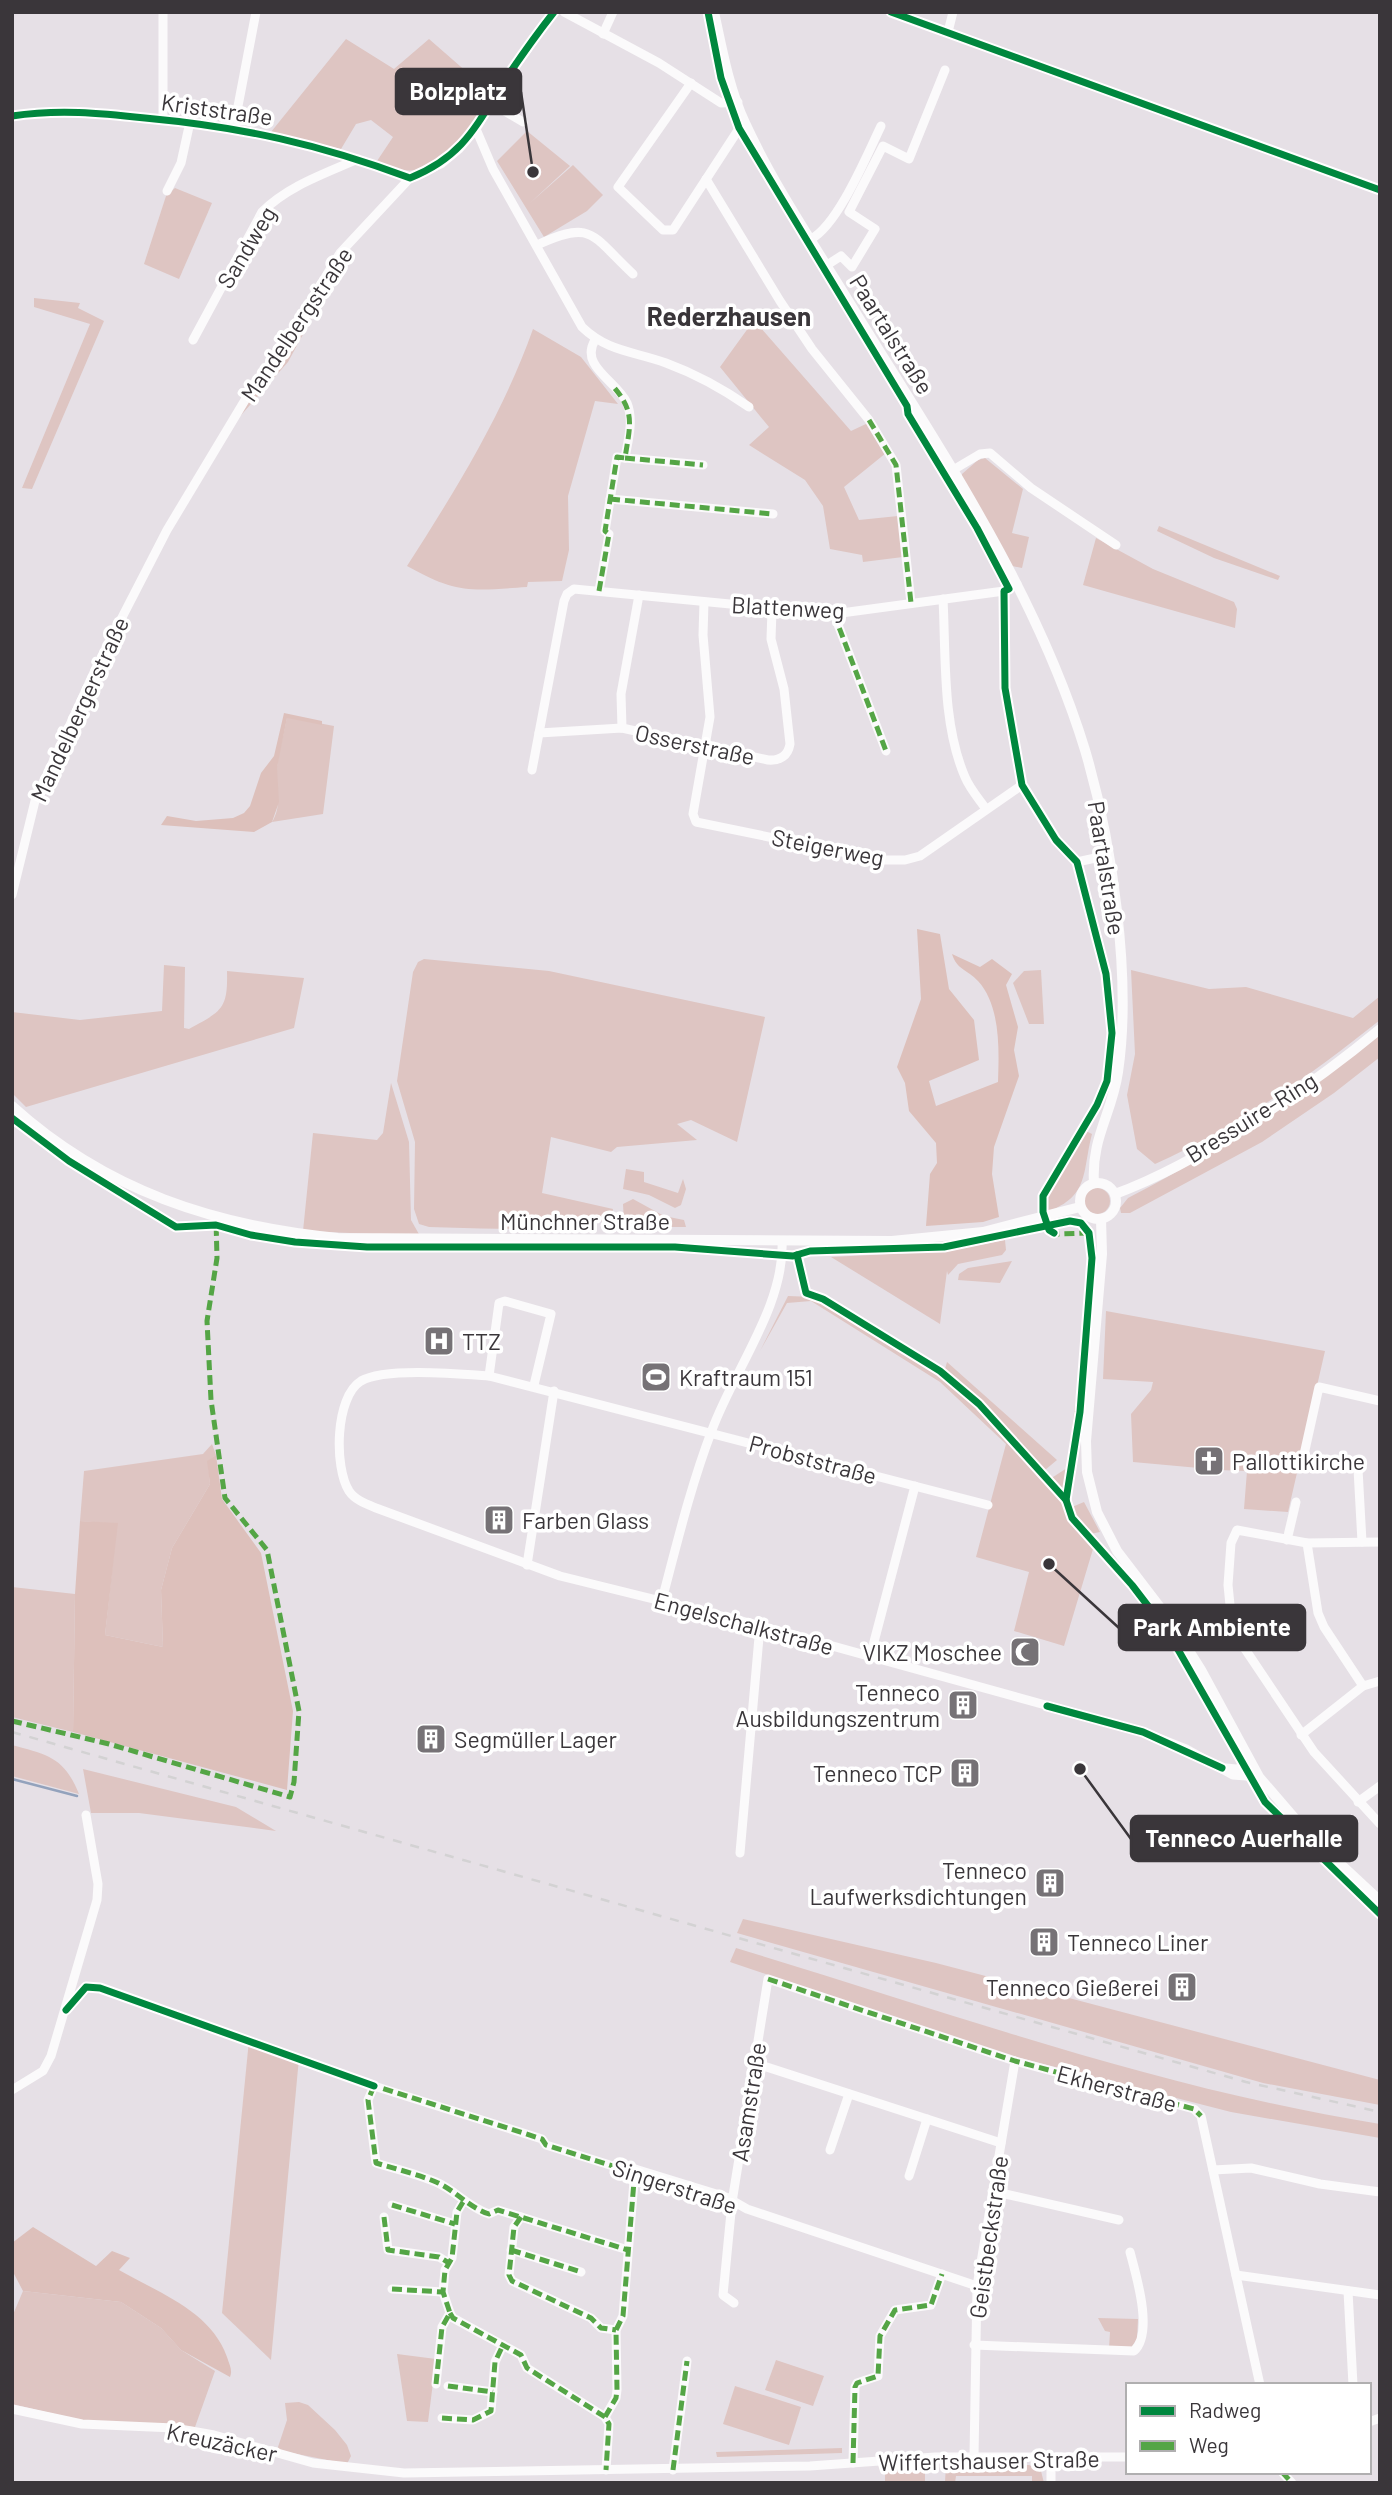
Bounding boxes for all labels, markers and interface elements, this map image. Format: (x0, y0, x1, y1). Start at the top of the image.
callout: Bolzplatz (396, 69, 521, 114)
text: Bolzplatz (409, 76, 507, 105)
street label: Kriststraße (159, 87, 275, 131)
street label: Sandweg (211, 201, 281, 293)
street label: Mandelbergstraße (234, 242, 358, 406)
street label: Paartalstraße (844, 269, 940, 399)
district label: Rederzhausen (647, 300, 811, 331)
street label: Blattenweg (731, 590, 845, 624)
street label: Mandelbergerstraße (24, 612, 134, 806)
street label: Osserstraße (633, 718, 757, 770)
street label: Paartalstraße (1083, 799, 1131, 937)
street label: Steigerweg (769, 822, 887, 872)
street label: Bressuire-Ring (1180, 1066, 1322, 1168)
street label: Münchner Straße (500, 1207, 670, 1235)
hospital icon: TTZ (422, 1324, 456, 1358)
place label: TTZ (462, 1327, 501, 1355)
sports icon: Kraftraum 151 (639, 1360, 673, 1394)
place label: Kraftraum 151 (679, 1363, 813, 1391)
street label: Probststraße (746, 1429, 880, 1489)
church icon: Pallottikirche (1192, 1444, 1226, 1478)
place label: Pallottikirche (1232, 1447, 1365, 1475)
building icon: Farben Glass (482, 1503, 516, 1537)
place label: Farben Glass (522, 1506, 649, 1534)
street label: Engelschalkstraße (651, 1586, 837, 1660)
callout: Park Ambiente (1119, 1605, 1305, 1650)
text: Park Ambiente (1133, 1612, 1291, 1641)
mosque icon: VIKZ Moschee (1008, 1635, 1042, 1669)
place label: VIKZ Moschee (862, 1638, 1002, 1666)
place label: Tenneco Ausbildungszentrum (735, 1678, 940, 1732)
building icon: Tenneco Ausbildungszentrum (946, 1688, 980, 1722)
building icon: Segmüller Lager (414, 1722, 448, 1756)
place label: Segmüller Lager (454, 1725, 618, 1753)
building icon: Tenneco TCP (948, 1756, 982, 1790)
place label: Tenneco TCP (813, 1759, 942, 1787)
callout: Tenneco Auerhalle (1131, 1816, 1357, 1861)
text: Tenneco Auerhalle (1145, 1823, 1343, 1852)
place label: Tenneco Laufwerksdichtungen (810, 1856, 1027, 1910)
building icon: Tenneco Laufwerksdichtungen (1033, 1866, 1067, 1900)
building icon: Tenneco Liner (1027, 1925, 1061, 1959)
place label: Tenneco Liner (1067, 1928, 1209, 1956)
building icon: Tenneco Gießerei (1165, 1970, 1199, 2004)
place label: Tenneco Gießerei (986, 1973, 1159, 2001)
street label: Asamstraße (725, 2040, 771, 2164)
street label: Ekherstraße (1054, 2059, 1180, 2117)
street label: Singerstraße (609, 2153, 741, 2219)
street label: Geistbeckstraße (963, 2154, 1013, 2320)
legend (1126, 2383, 1371, 2474)
text: Radweg (1189, 2397, 1261, 2422)
street label: Kreuzäcker (164, 2417, 280, 2468)
text: Weg (1189, 2432, 1229, 2457)
street label: Wiffertshauser Straße (878, 2444, 1100, 2476)

